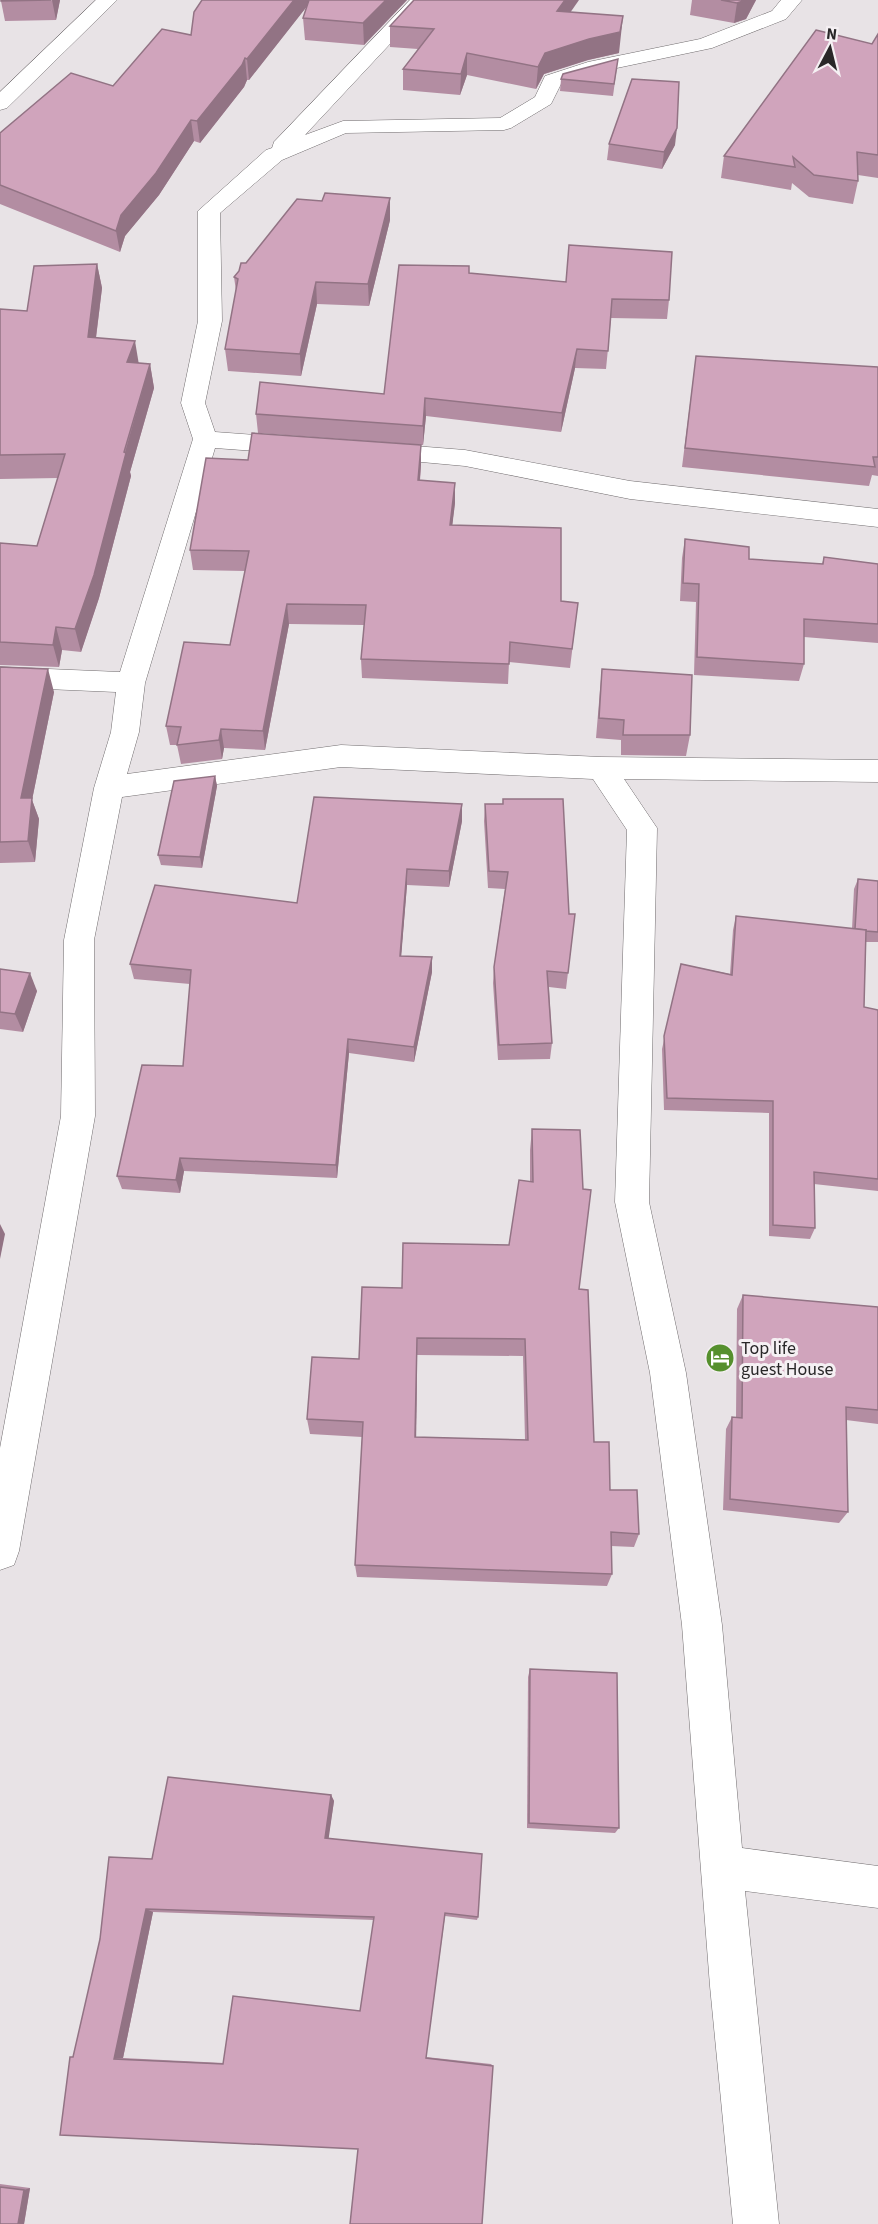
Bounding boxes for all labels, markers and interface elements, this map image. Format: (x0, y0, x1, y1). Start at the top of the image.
north arrow (800, 18, 860, 78)
text: N (825, 23, 838, 46)
place label: Top life guest House (741, 1336, 833, 1382)
hotel icon: Top life guest House (704, 1342, 736, 1374)

